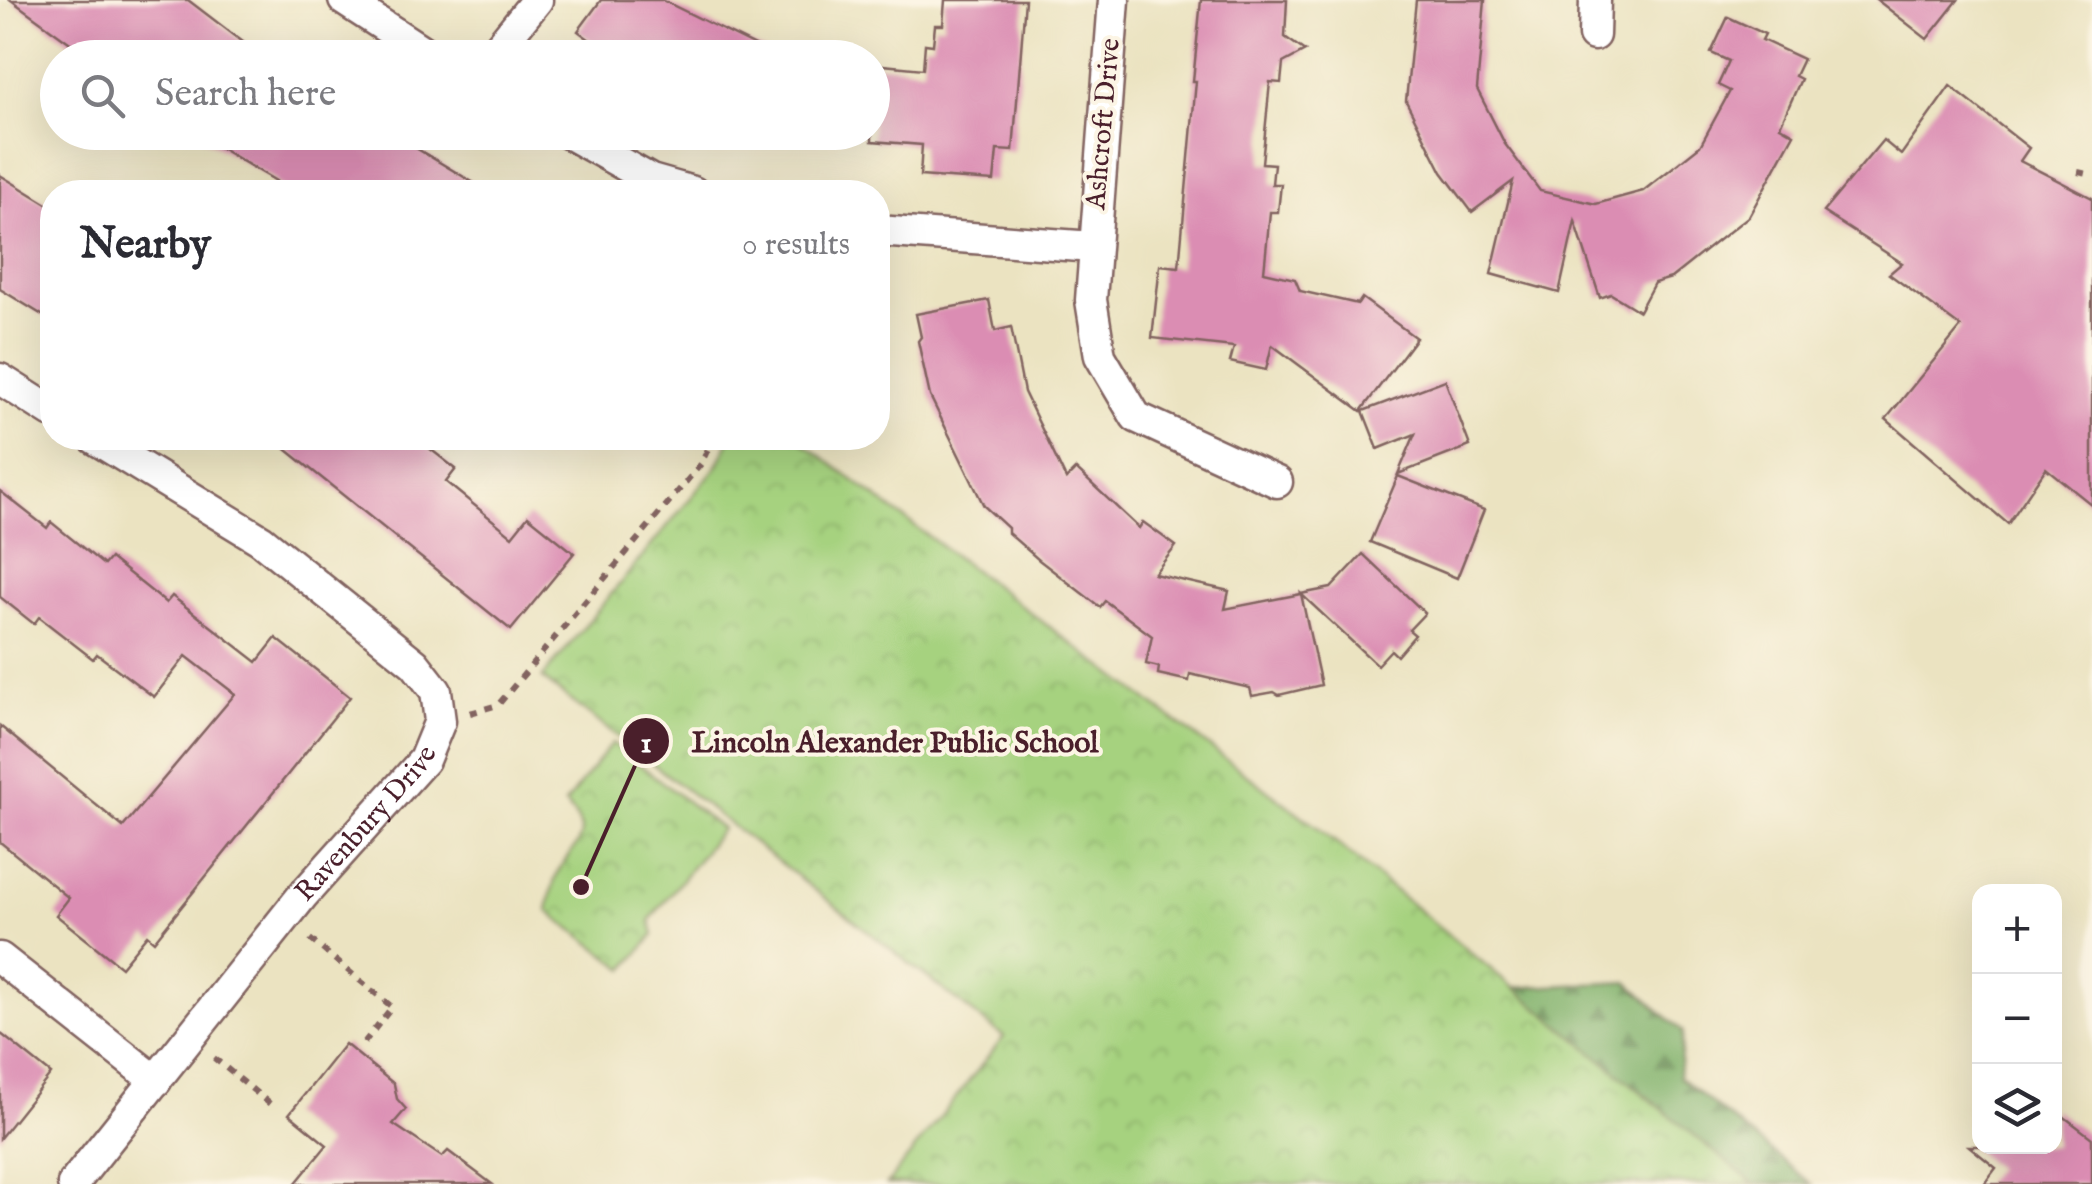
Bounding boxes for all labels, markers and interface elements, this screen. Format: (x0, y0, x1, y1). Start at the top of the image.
street label: Ashcroft Drive (1079, 37, 1129, 212)
search box (40, 40, 890, 150)
icon: search (75, 68, 130, 123)
text: Search here (155, 71, 336, 119)
text: Nearby (80, 219, 211, 272)
text: 0 results (742, 225, 850, 266)
callout: Lincoln Alexander Public School (621, 711, 1118, 771)
text: 1 (640, 725, 652, 763)
text: Lincoln Alexander Public School (692, 725, 1099, 763)
street label: Ravenbury Drive (288, 741, 445, 909)
map controls (1972, 884, 2062, 1154)
button: + (1972, 884, 2062, 974)
button: − (1972, 974, 2062, 1064)
button: layers (1972, 1064, 2062, 1154)

